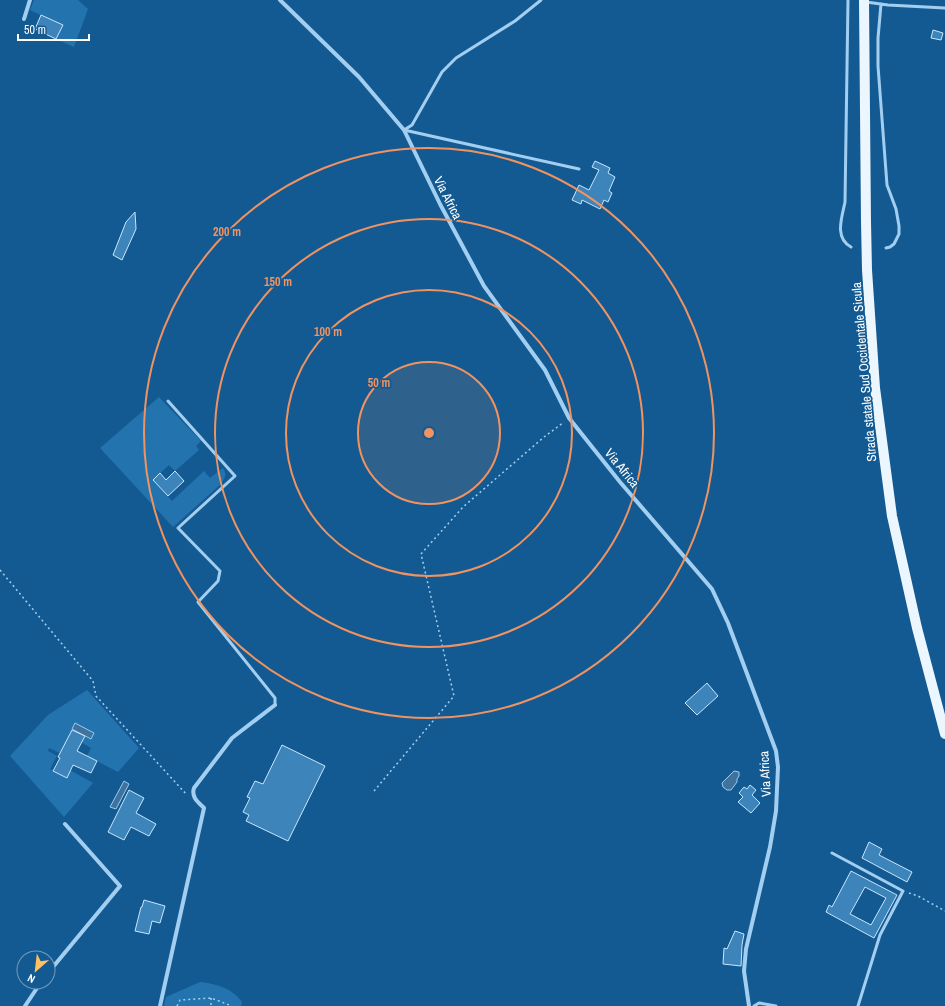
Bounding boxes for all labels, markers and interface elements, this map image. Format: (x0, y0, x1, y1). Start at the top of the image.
scale bar (18, 16, 89, 42)
text: 50 m (24, 22, 46, 38)
street label: Via Africa (430, 174, 466, 222)
text: 200 m (213, 224, 241, 240)
text: 150 m (264, 274, 292, 290)
street label: Strada statale Sud Occidentale Sicula (848, 281, 880, 462)
text: 100 m (314, 324, 342, 340)
text: 50 m (368, 375, 390, 391)
centre of rings (422, 426, 436, 440)
street label: Via Africa (601, 445, 643, 491)
street label: Via Africa (755, 750, 775, 797)
north arrow (16, 950, 56, 990)
text: N (25, 971, 37, 987)

